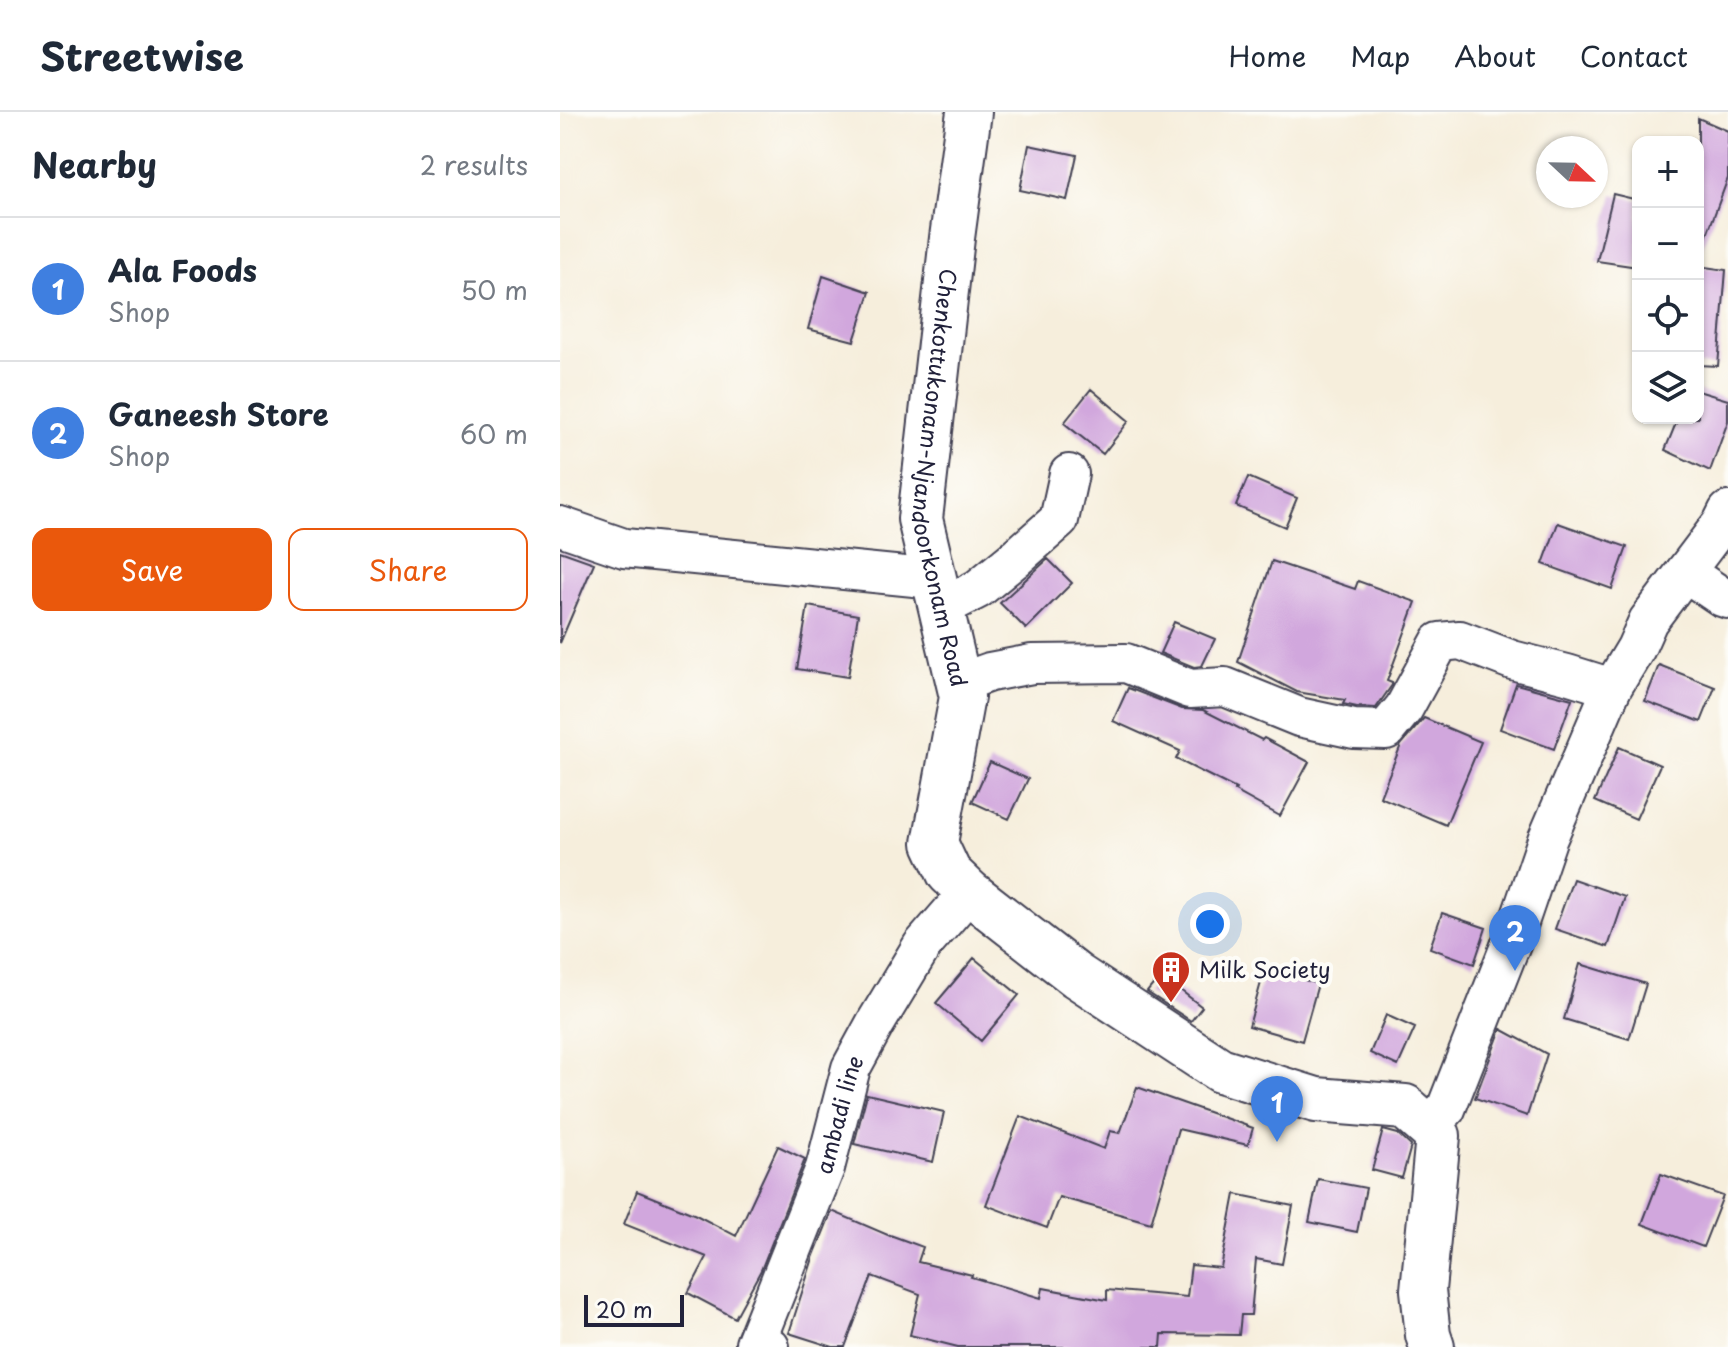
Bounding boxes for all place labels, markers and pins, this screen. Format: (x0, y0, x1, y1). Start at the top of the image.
pin: 2 (1489, 905, 1541, 971)
building icon: Milk Society (1150, 949, 1192, 1004)
place label: Milk Society (1199, 952, 1331, 985)
pin: 1 (1251, 1076, 1303, 1142)

